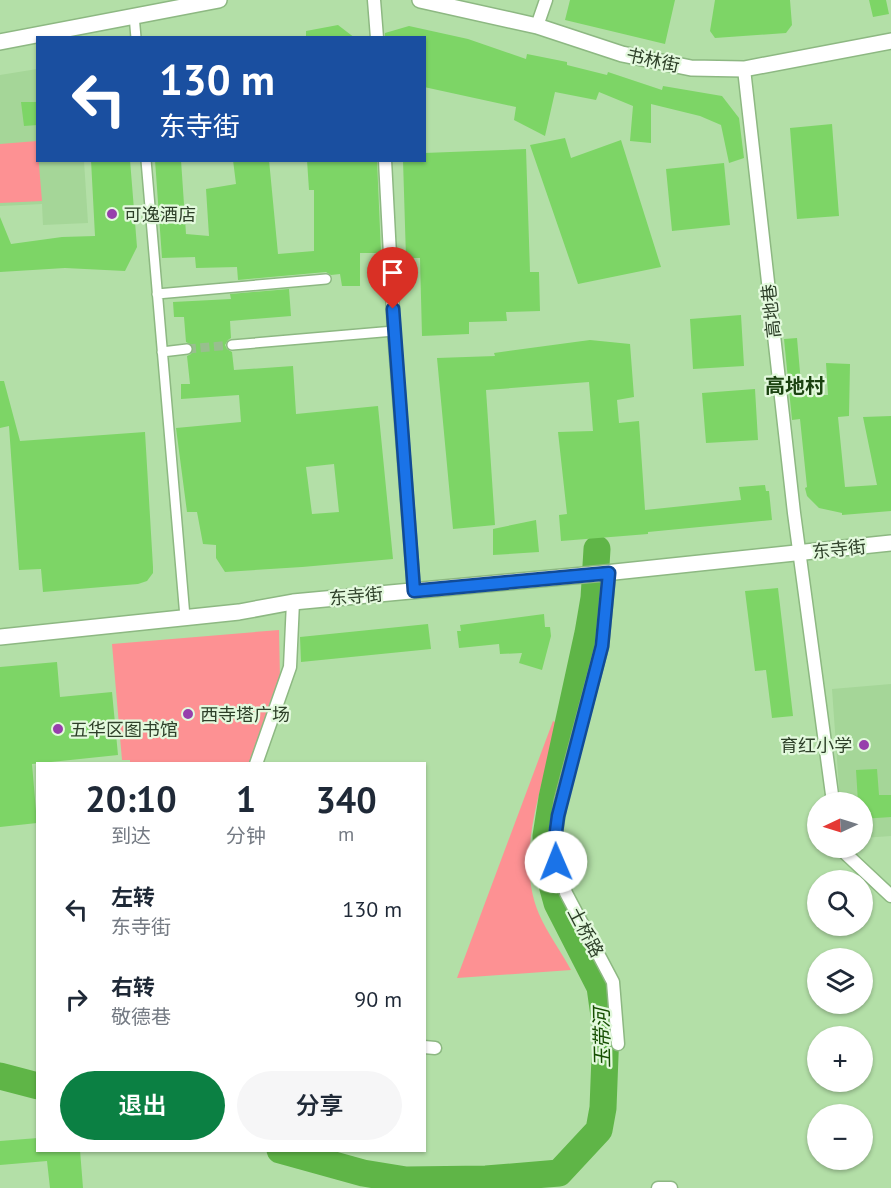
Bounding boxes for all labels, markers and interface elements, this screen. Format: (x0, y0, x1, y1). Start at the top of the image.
street label: 书林街 (624, 43, 682, 77)
text: 130 m (159, 52, 275, 107)
icon: left (60, 60, 138, 138)
text: 东寺街 (159, 109, 240, 143)
place label: 可逸酒店 (124, 203, 196, 226)
marker: 可逸酒店 (105, 207, 119, 221)
pin (367, 247, 418, 309)
icon: arrive (376, 256, 409, 289)
street label: 高地巷 (757, 283, 785, 339)
district label: 高地村 (765, 373, 825, 399)
street label: 东寺街 (811, 535, 867, 563)
street label: 东寺街 (328, 582, 384, 610)
place label: 西寺塔广场 (200, 703, 290, 726)
marker: 西寺塔广场 (181, 707, 195, 721)
place label: 五华区图书馆 (70, 718, 178, 741)
marker: 五华区图书馆 (51, 722, 65, 736)
place label: 育红小学 (780, 734, 852, 757)
marker: 育红小学 (857, 738, 871, 752)
text: 20:10 (85, 775, 177, 822)
text: 1 (236, 775, 256, 822)
text: 340 (315, 776, 377, 823)
north arrow (807, 792, 873, 858)
map controls (807, 792, 873, 1170)
text: m (338, 821, 354, 847)
text: 到达 (111, 823, 151, 849)
text: 分钟 (226, 823, 266, 849)
position arrow (524, 830, 588, 894)
button: search (807, 870, 873, 936)
text: 左转 (111, 883, 155, 911)
icon: left (60, 893, 93, 926)
text: 130 m (342, 895, 402, 923)
street label: 土桥路 (563, 903, 609, 961)
text: 东寺街 (111, 914, 171, 940)
button: layers (807, 948, 873, 1014)
text: 右转 (111, 973, 155, 1001)
icon: right (60, 983, 93, 1016)
text: 90 m (354, 985, 402, 1013)
text: 敬德巷 (111, 1004, 171, 1030)
water label: 玉带河 (588, 1004, 616, 1068)
button: + (807, 1026, 873, 1092)
button: 退出 (60, 1071, 225, 1140)
button: 分享 (237, 1071, 402, 1140)
button: − (807, 1104, 873, 1170)

